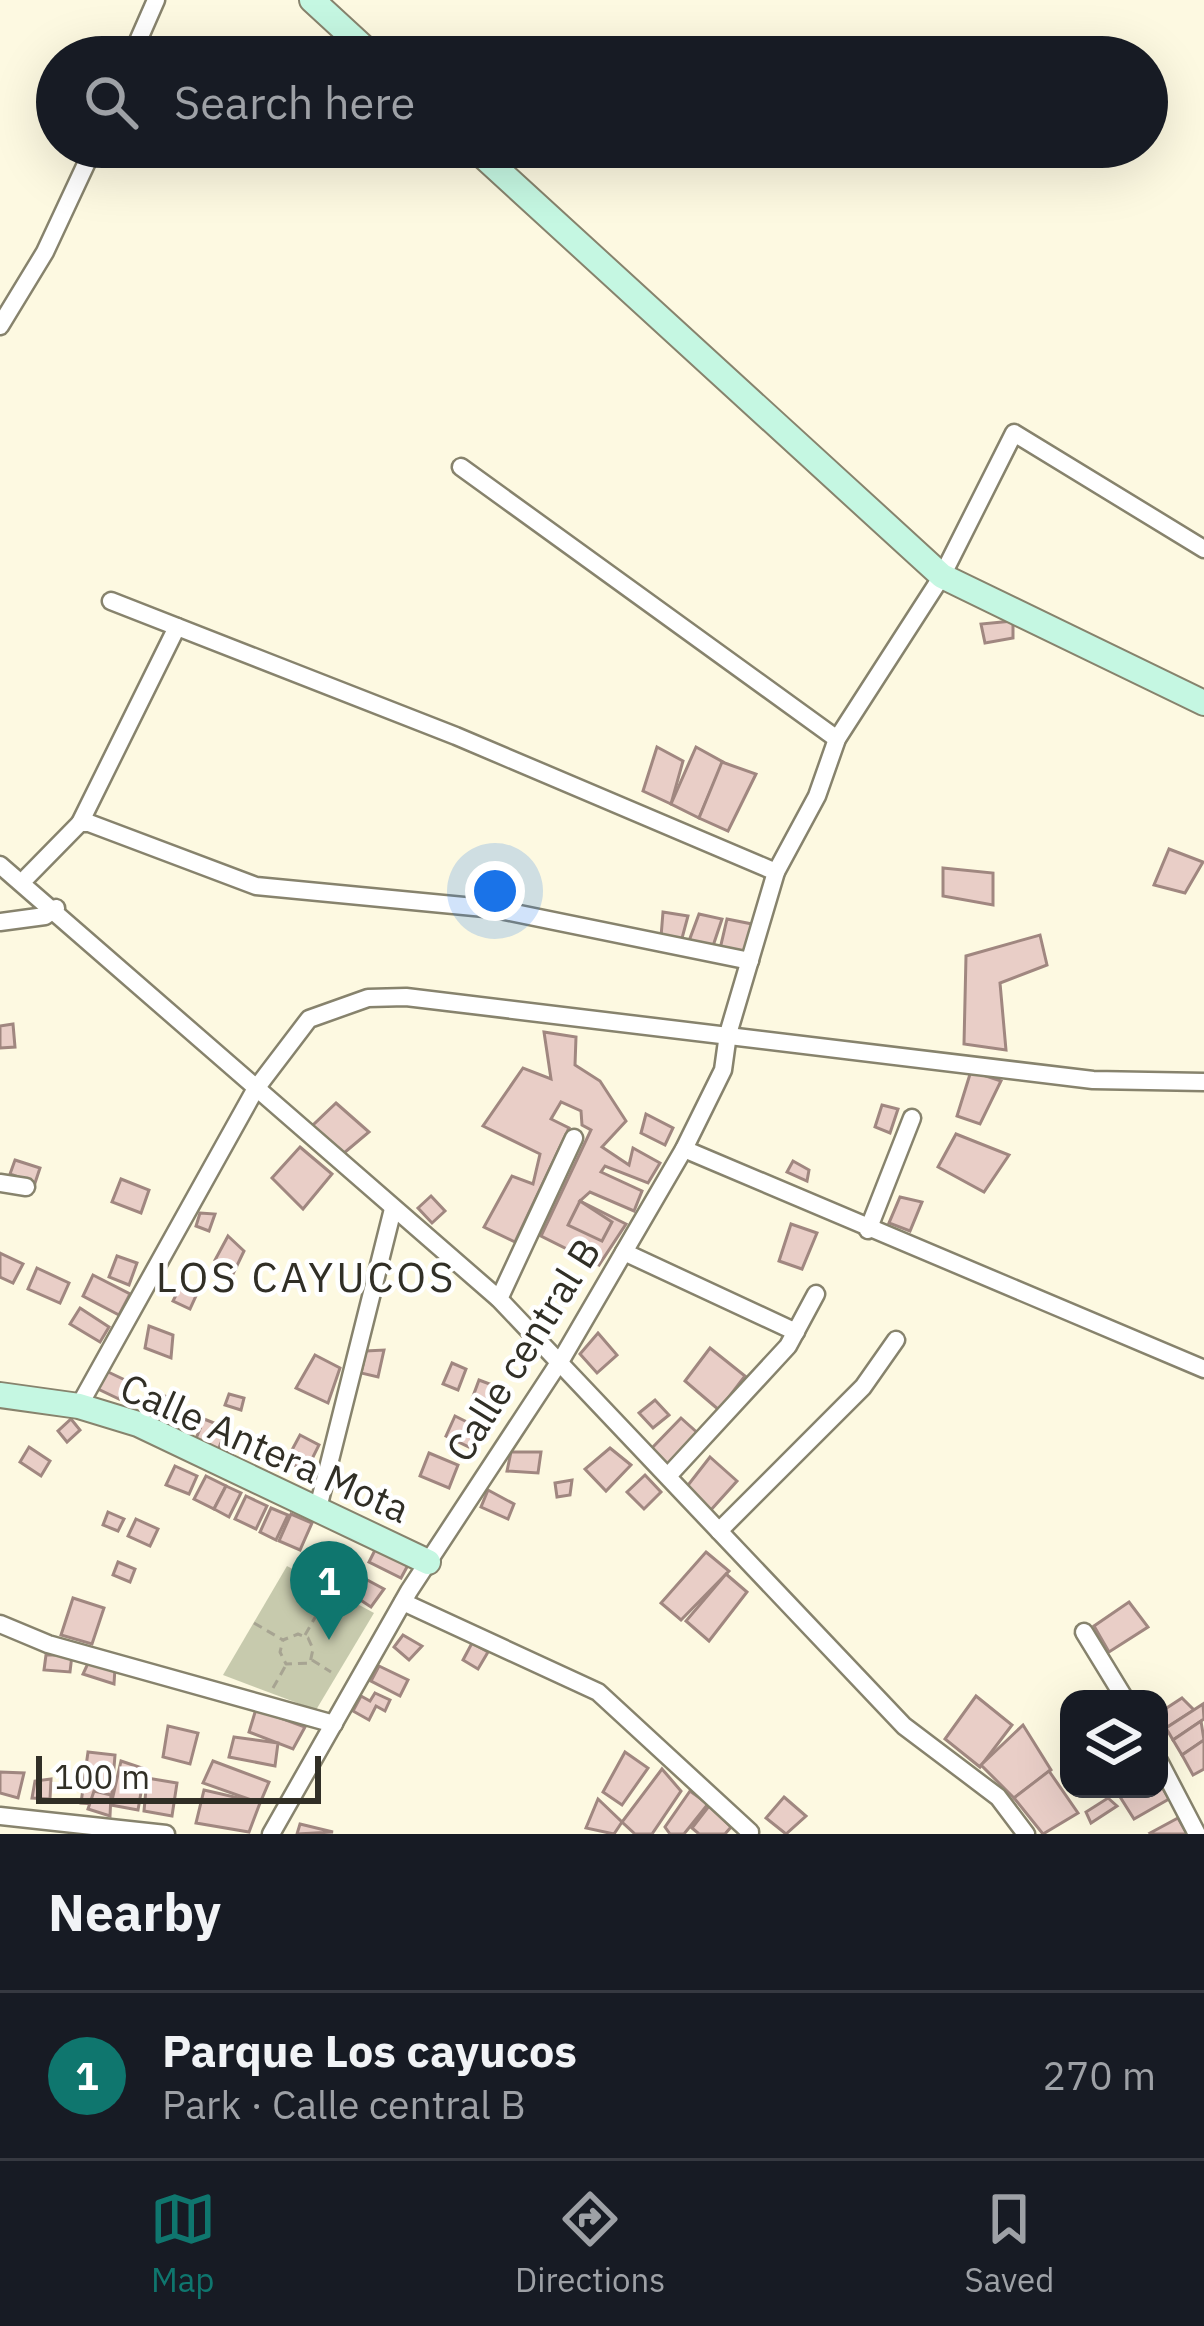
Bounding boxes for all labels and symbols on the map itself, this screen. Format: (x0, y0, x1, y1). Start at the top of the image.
your location (465, 861, 525, 921)
street label: Calle central B (434, 1229, 611, 1471)
district label: LOS CAYUCOS (156, 1249, 456, 1304)
street label: Calle Antera Mota (113, 1361, 418, 1534)
pin: 1 (290, 1541, 368, 1640)
scale bar (36, 1750, 321, 1803)

